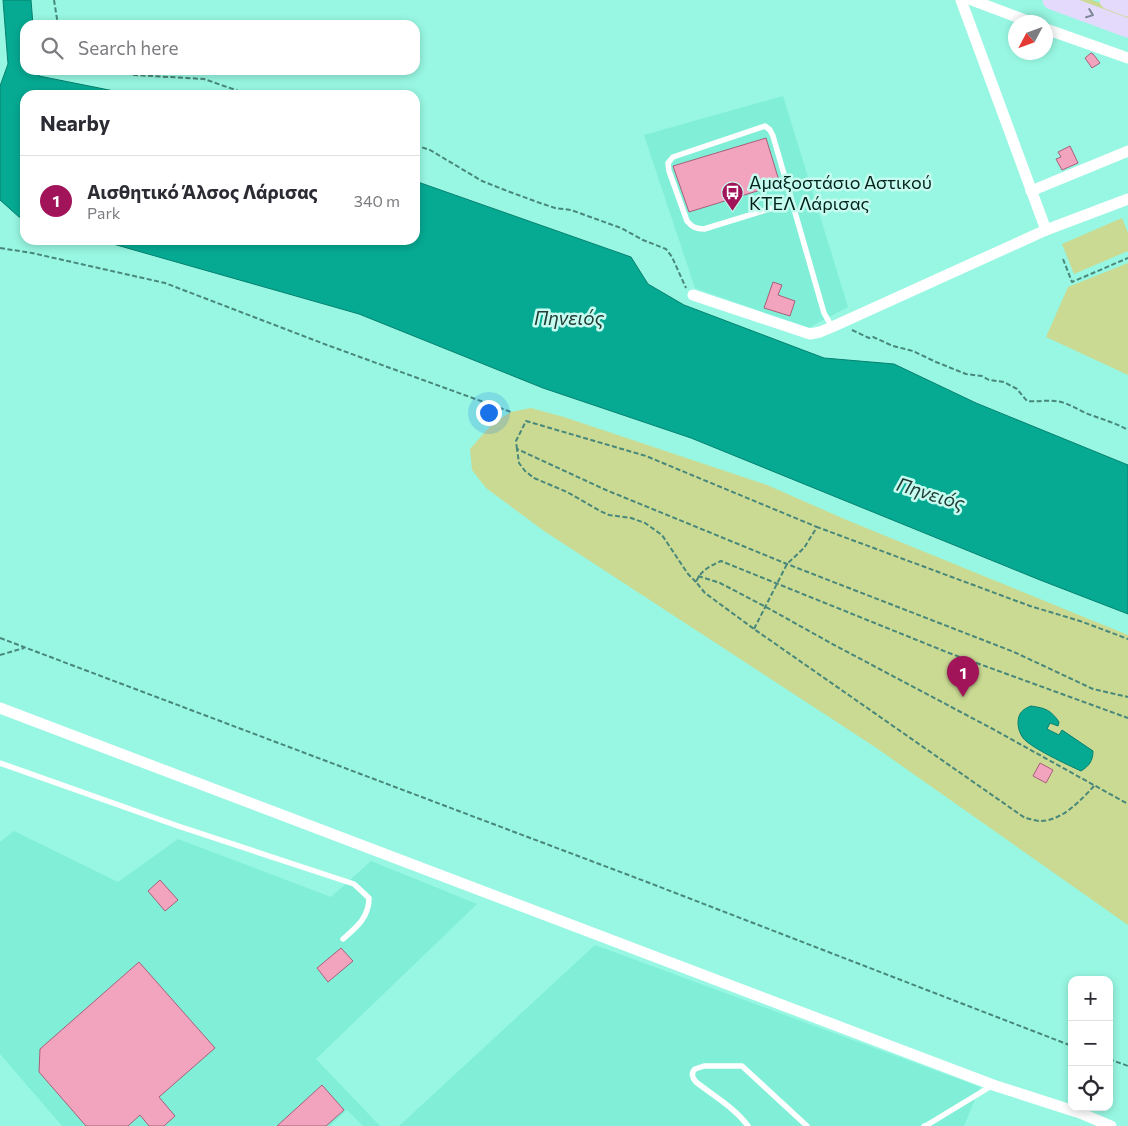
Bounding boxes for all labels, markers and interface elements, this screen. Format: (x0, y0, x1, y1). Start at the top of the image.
one-way arrow (1085, 8, 1094, 18)
north arrow (1008, 15, 1053, 60)
search box (20, 20, 420, 75)
icon: search (38, 34, 66, 62)
text: Search here (78, 36, 178, 59)
text: Nearby (40, 110, 110, 135)
place label: Αμαξοστάσιο Αστικού ΚΤΕΛ Λάρισας (749, 171, 932, 214)
text: Αισθητικό Άλσος Λάρισας (87, 180, 318, 203)
bus stop icon: Αμαξοστάσιο Αστικού ΚΤΕΛ Λάρισας (721, 180, 745, 211)
text: 1 (52, 191, 60, 210)
text: 340 m (354, 191, 400, 210)
text: Park (87, 203, 120, 222)
water label: Πηνειός (534, 306, 605, 329)
your location (476, 400, 502, 426)
water label: Πηνειός (894, 472, 968, 514)
pin: 1 (947, 656, 979, 697)
map controls (1068, 976, 1113, 1111)
button: + (1068, 976, 1113, 1021)
button: − (1068, 1021, 1113, 1066)
button: locate (1068, 1066, 1113, 1111)

